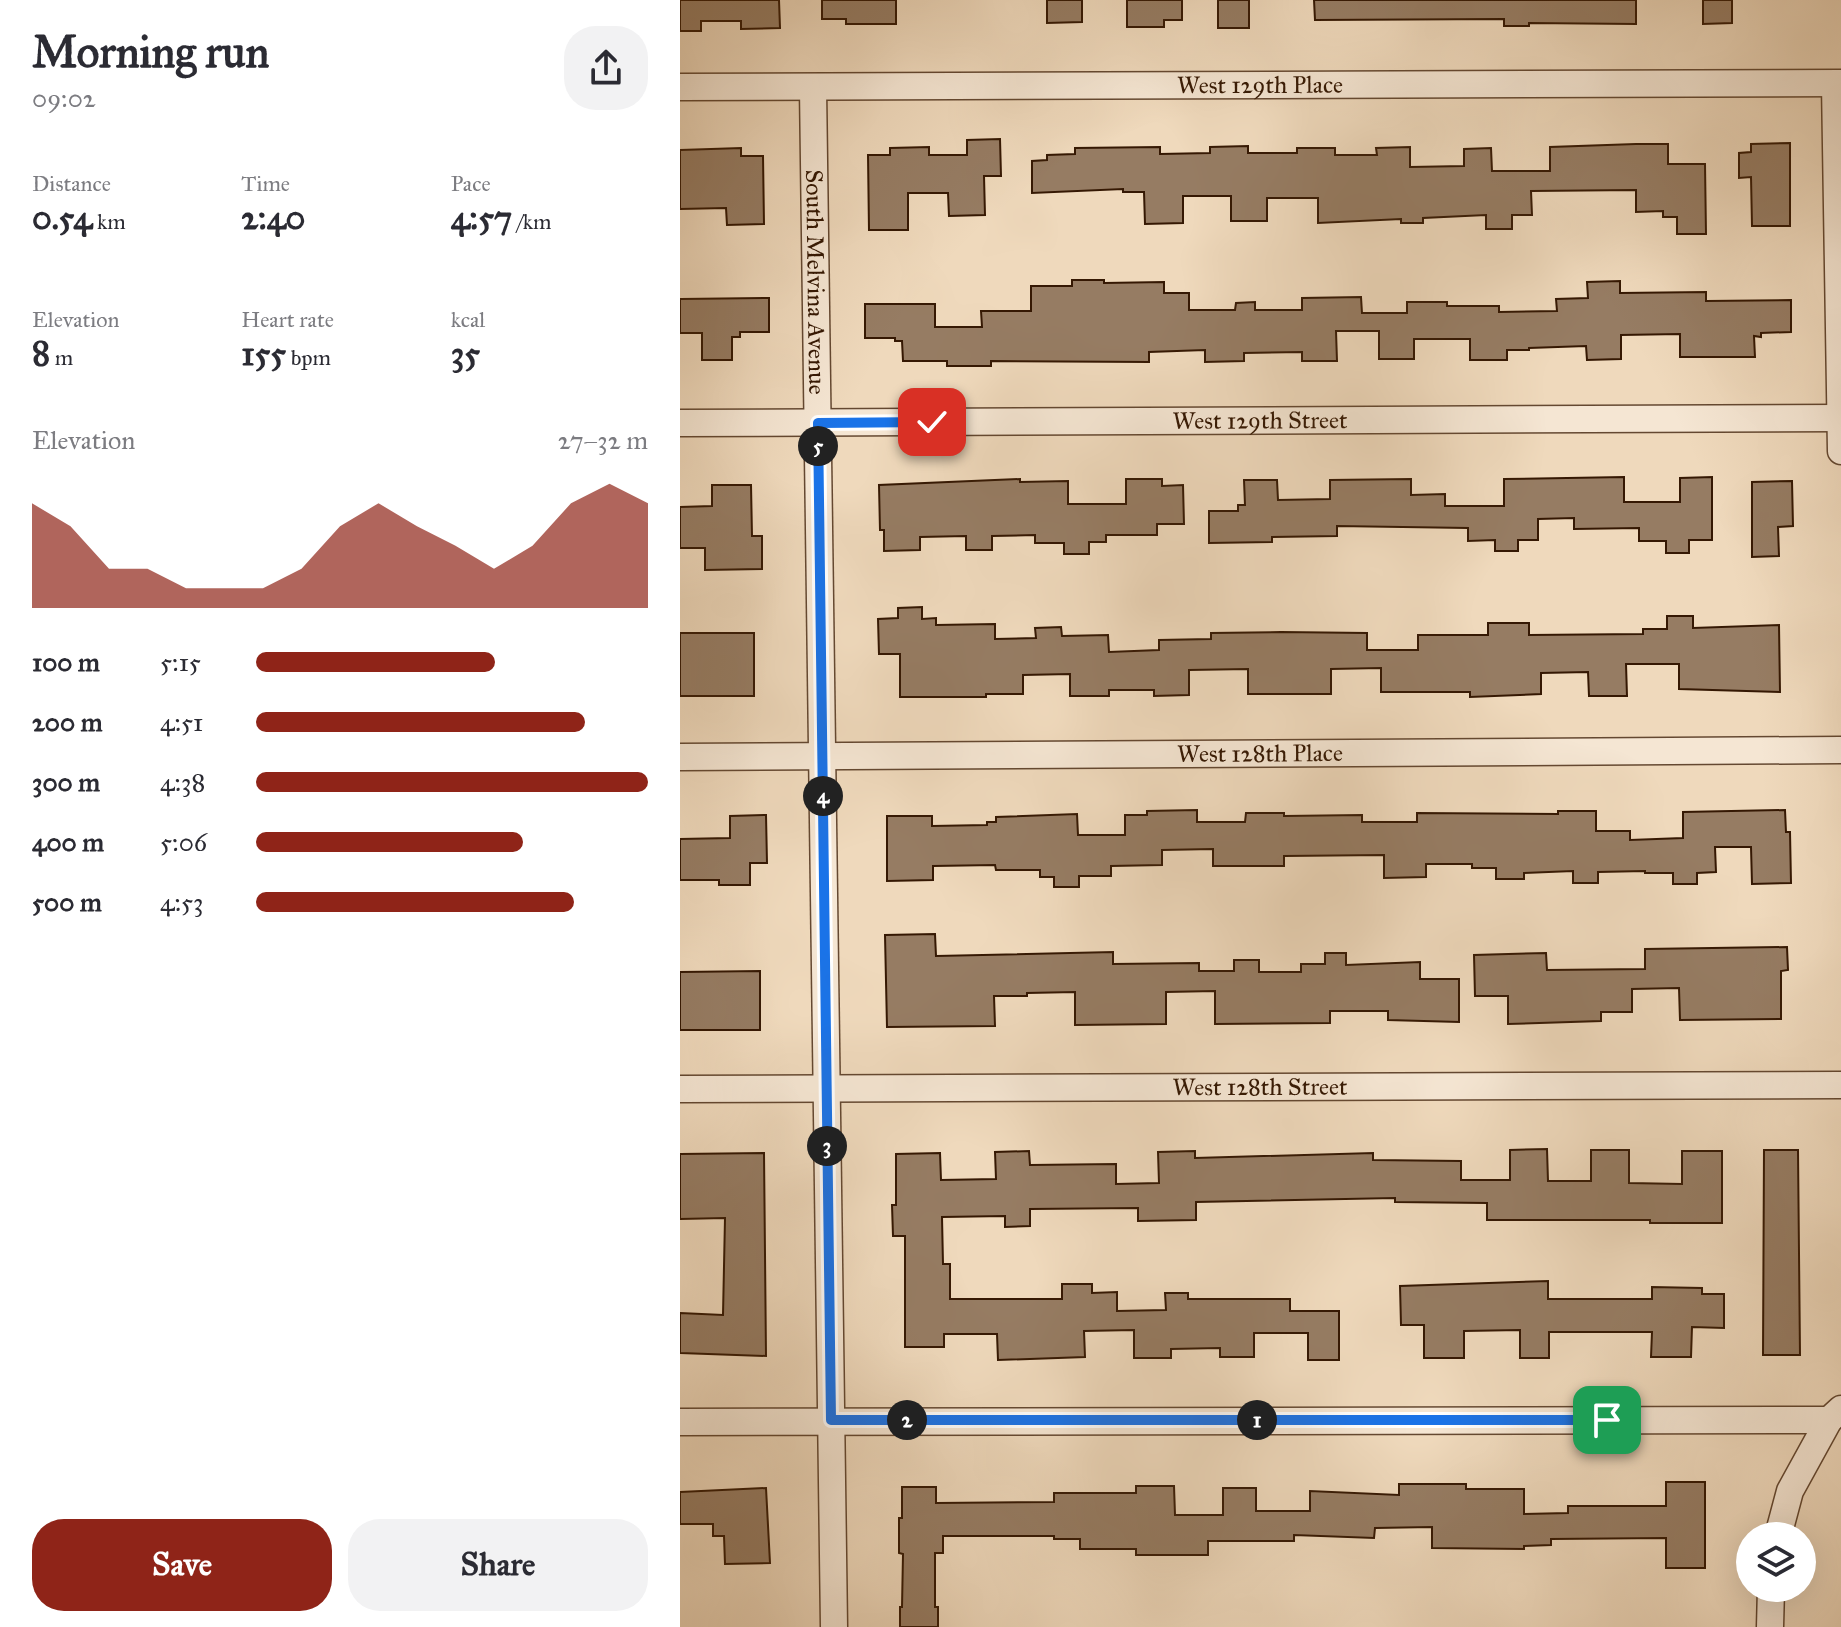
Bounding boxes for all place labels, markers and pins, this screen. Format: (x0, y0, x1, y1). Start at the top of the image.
pin (898, 388, 966, 456)
pin: 5 (798, 426, 838, 466)
pin: 4 (803, 776, 843, 816)
pin: 3 (807, 1126, 847, 1166)
pin (1573, 1386, 1641, 1454)
pin: 2 (887, 1400, 927, 1440)
pin: 1 (1237, 1400, 1277, 1440)

